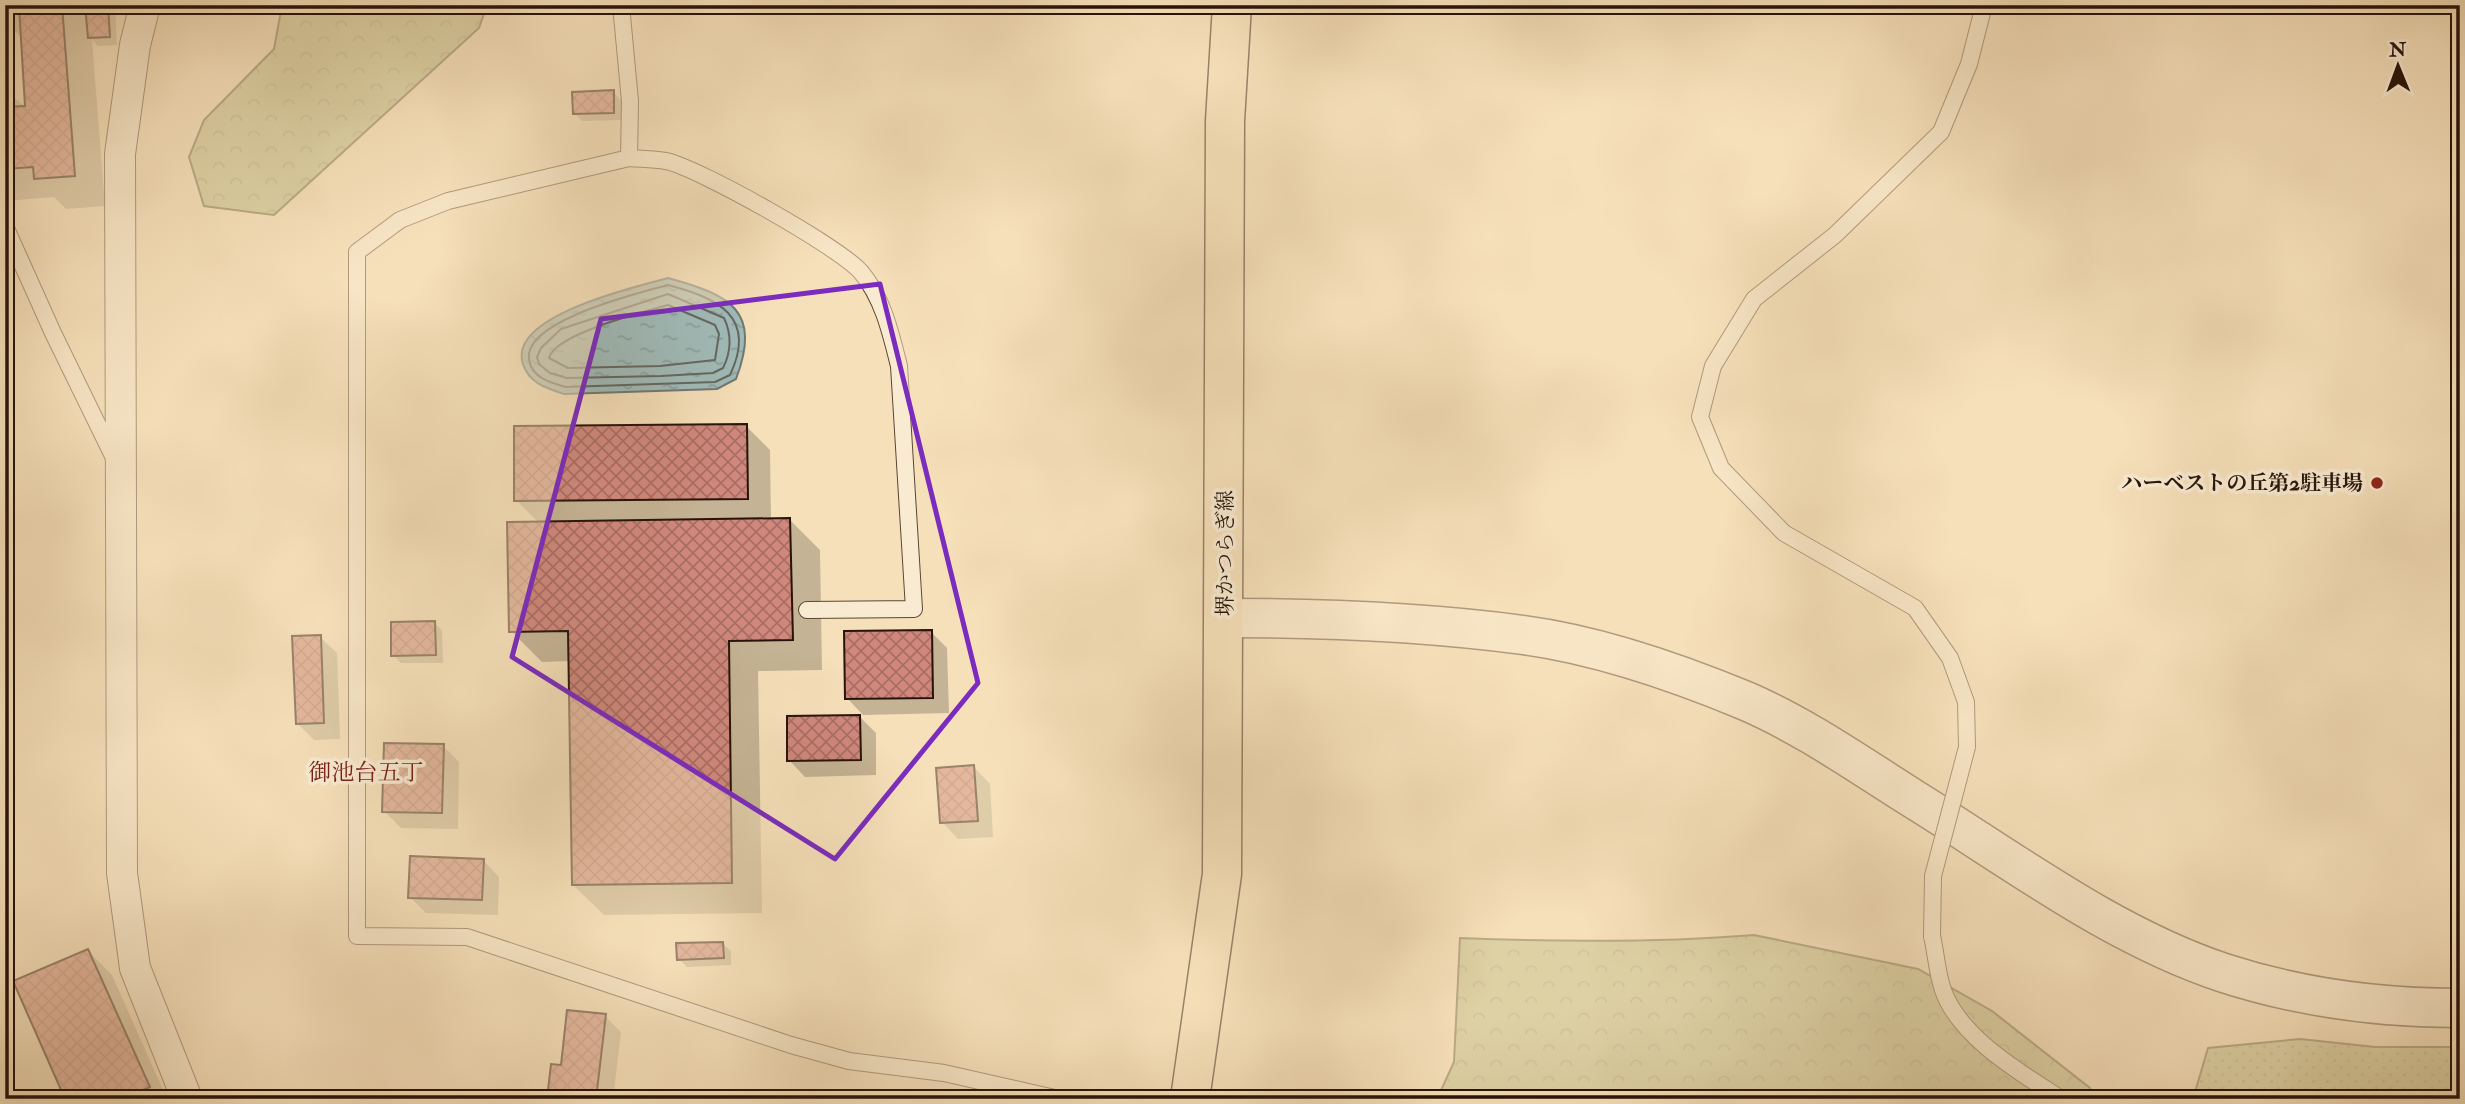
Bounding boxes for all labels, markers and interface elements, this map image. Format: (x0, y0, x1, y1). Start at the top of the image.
north arrow (2364, 32, 2434, 102)
text: N (2388, 38, 2407, 62)
place label: ハーベストの丘第2駐車場 (2121, 470, 2363, 497)
marker: ハーベストの丘第2駐車場 (2369, 475, 2385, 491)
street label: 堺かつらぎ線 (1212, 490, 1239, 616)
district label: 御池台五丁 (309, 758, 424, 787)

